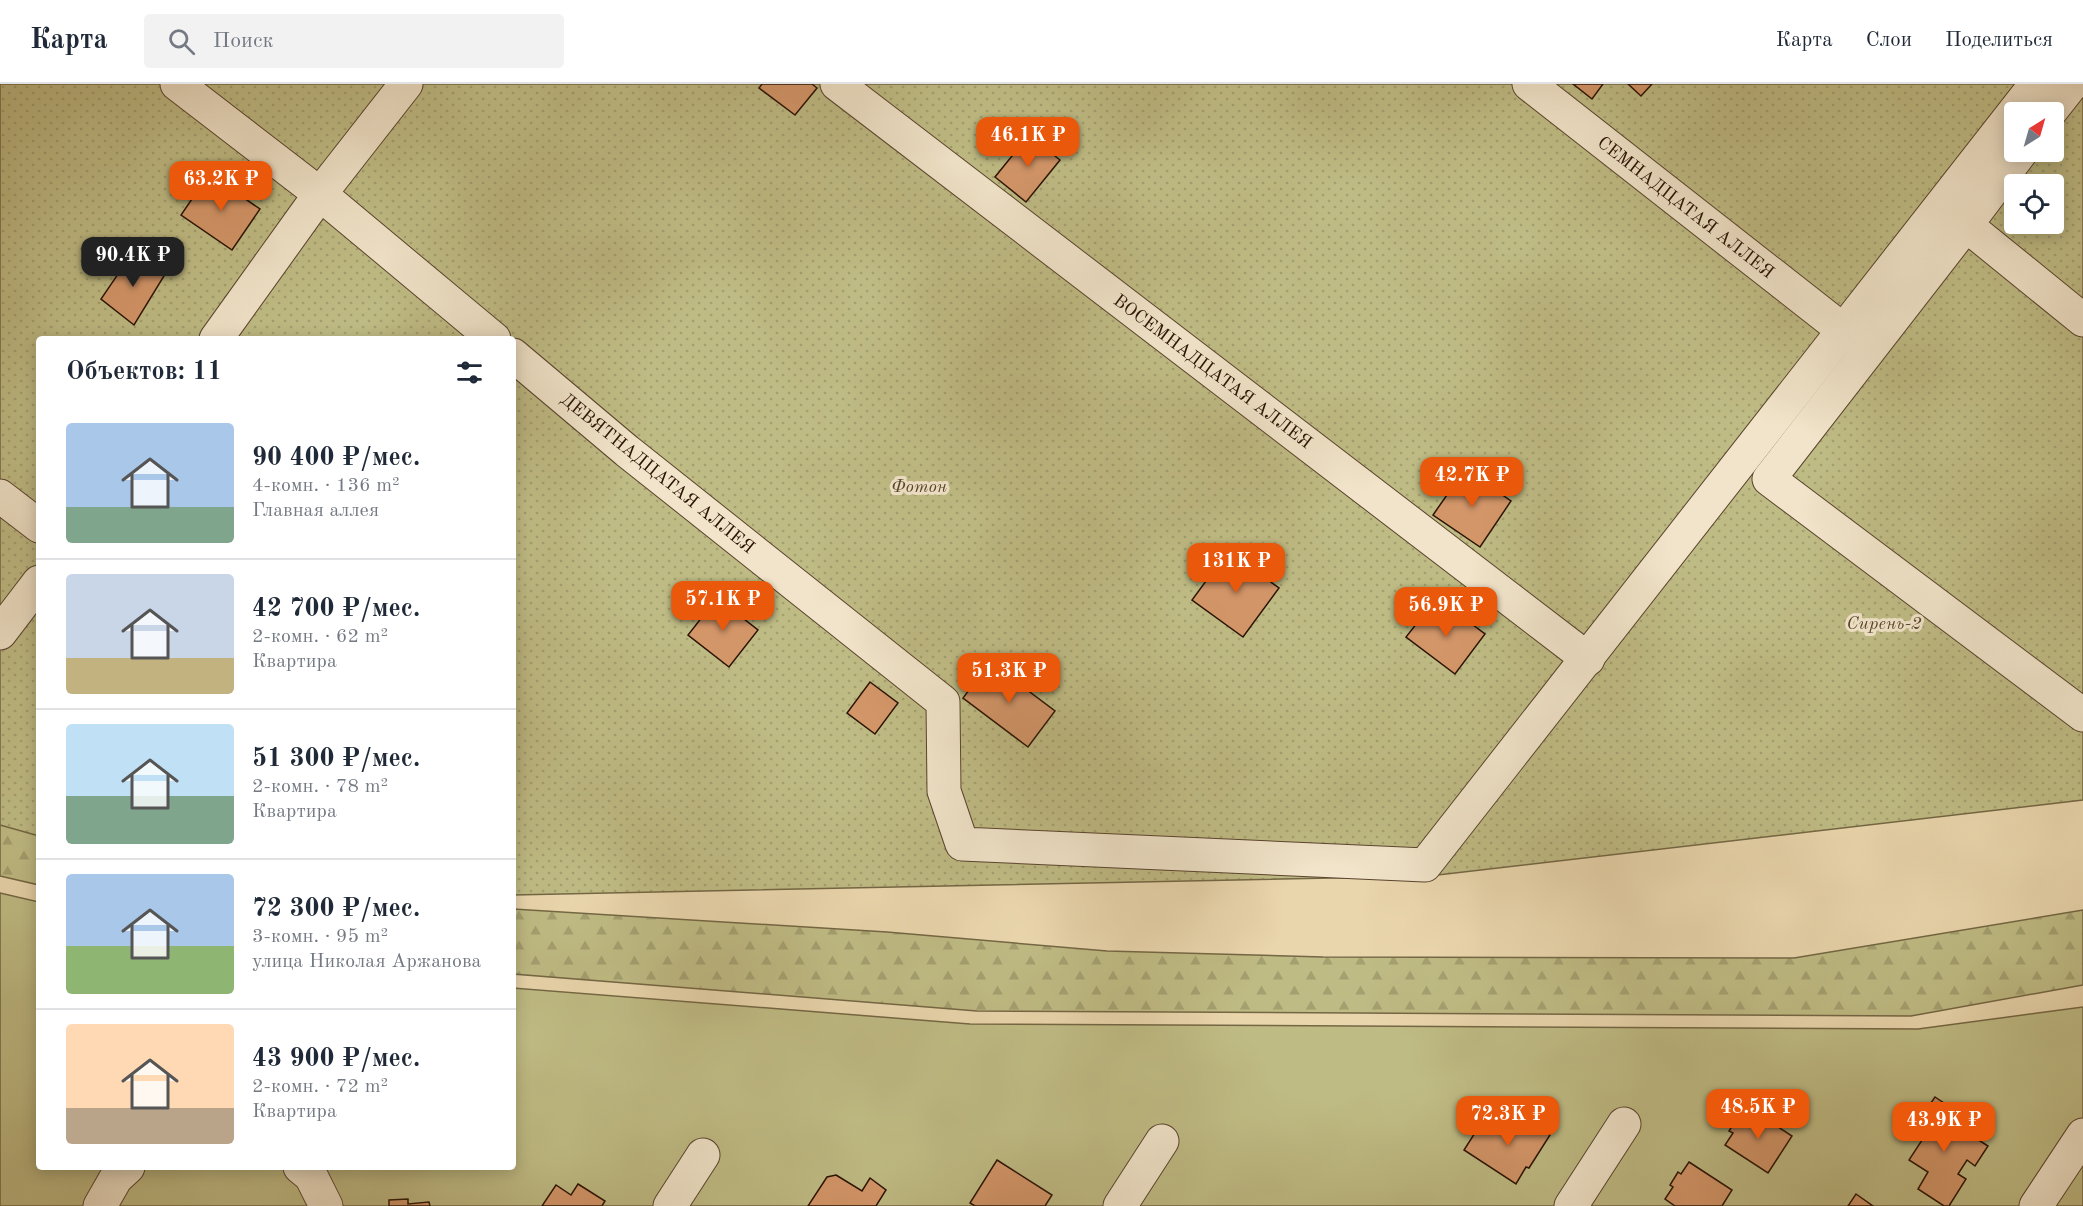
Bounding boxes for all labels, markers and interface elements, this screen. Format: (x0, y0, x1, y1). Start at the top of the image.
search box (144, 14, 564, 68)
icon: search (165, 25, 198, 58)
text: Карта (30, 27, 108, 55)
text: Поиск (213, 30, 274, 52)
text: Карта (1776, 30, 1833, 51)
text: Слои (1866, 30, 1912, 51)
text: Поделиться (1945, 30, 2053, 51)
north arrow (2004, 102, 2064, 162)
map controls (2004, 102, 2064, 234)
pin: 46.1K ₽ (973, 117, 1083, 168)
text: 46.1K ₽ (990, 126, 1066, 146)
street label: СЕМНАДЦАТАЯ АЛЛЕЯ (1594, 133, 1777, 282)
pin: 63.2K ₽ (166, 161, 276, 212)
text: 63.2K ₽ (183, 170, 259, 190)
button: locate (2004, 174, 2064, 234)
pin: 90.4K ₽ (78, 237, 188, 288)
text: 90.4K ₽ (95, 246, 171, 266)
street label: ВОСЕМНАДЦАТАЯ АЛЛЕЯ (1110, 291, 1315, 452)
icon: filters (453, 356, 486, 389)
text: Объектов: 11 (66, 359, 222, 385)
street label: ДЕВЯТНАДЦАТАЯ АЛЛЕЯ (557, 390, 758, 557)
text: 90 400 ₽/мес. (252, 445, 420, 471)
icon: home (114, 447, 186, 519)
pin: 42.7K ₽ (1417, 457, 1527, 508)
text: 42.7K ₽ (1434, 466, 1510, 486)
text: 4-комн. · 136 m² (252, 476, 400, 496)
park label: Фотон (891, 478, 947, 496)
text: Главная аллея (252, 501, 379, 521)
pin: 131K ₽ (1187, 543, 1285, 594)
text: 131K ₽ (1201, 552, 1271, 572)
pin: 57.1K ₽ (668, 581, 778, 632)
pin: 56.9K ₽ (1391, 587, 1501, 638)
text: 57.1K ₽ (685, 590, 761, 610)
text: 42 700 ₽/мес. (252, 596, 420, 622)
text: 56.9K ₽ (1408, 596, 1484, 616)
icon: home (114, 598, 186, 670)
park label: Сирень-2 (1847, 615, 1922, 633)
text: 2-комн. · 62 m² (252, 627, 388, 647)
text: Квартира (252, 652, 337, 672)
pin: 51.3K ₽ (954, 653, 1064, 704)
text: 51.3K ₽ (971, 662, 1047, 682)
text: 51 300 ₽/мес. (252, 746, 420, 772)
icon: home (114, 748, 186, 820)
text: 2-комн. · 78 m² (252, 777, 388, 797)
text: Квартира (252, 802, 337, 822)
text: 72 300 ₽/мес. (252, 896, 420, 922)
icon: home (114, 898, 186, 970)
text: 3-комн. · 95 m² (252, 927, 388, 947)
text: улица Николая Аржанова (252, 952, 481, 972)
text: 43 900 ₽/мес. (252, 1046, 420, 1072)
icon: home (114, 1048, 186, 1120)
text: 2-комн. · 72 m² (252, 1077, 388, 1097)
pin: 48.5K ₽ (1703, 1089, 1813, 1140)
pin: 72.3K ₽ (1453, 1096, 1563, 1147)
text: 48.5K ₽ (1720, 1098, 1796, 1118)
text: Квартира (252, 1102, 337, 1122)
pin: 43.9K ₽ (1889, 1102, 1999, 1153)
text: 72.3K ₽ (1470, 1105, 1546, 1125)
text: 43.9K ₽ (1906, 1111, 1982, 1131)

